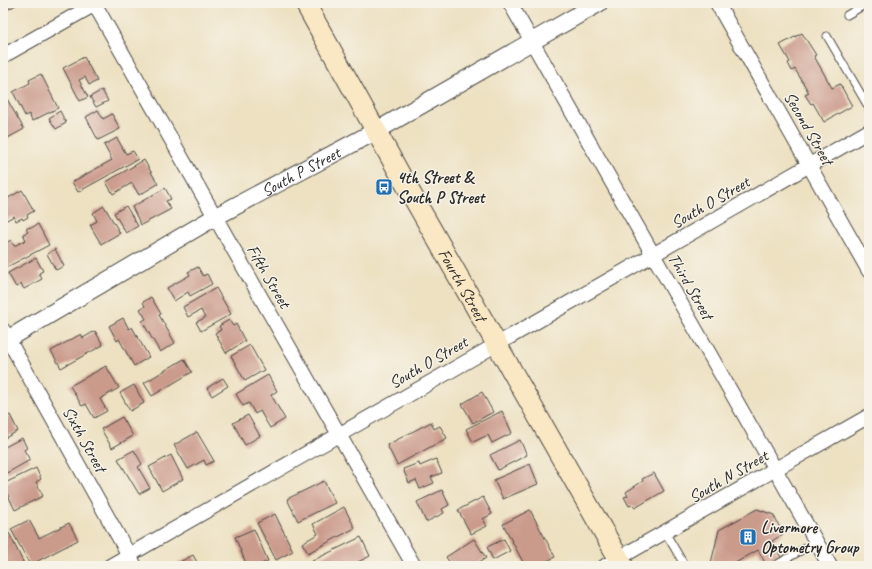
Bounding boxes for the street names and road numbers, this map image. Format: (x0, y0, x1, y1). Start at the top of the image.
street label: Second Street (779, 88, 839, 171)
street label: South P Street (258, 141, 346, 201)
street label: South O Street (667, 170, 755, 233)
street label: Fifth Street (242, 241, 296, 314)
street label: Fourth Street (433, 245, 493, 327)
street label: Third Street (663, 249, 719, 325)
street label: South O Street (385, 330, 473, 393)
street label: Sixth Street (58, 403, 112, 478)
street label: South N Street (685, 444, 774, 508)

